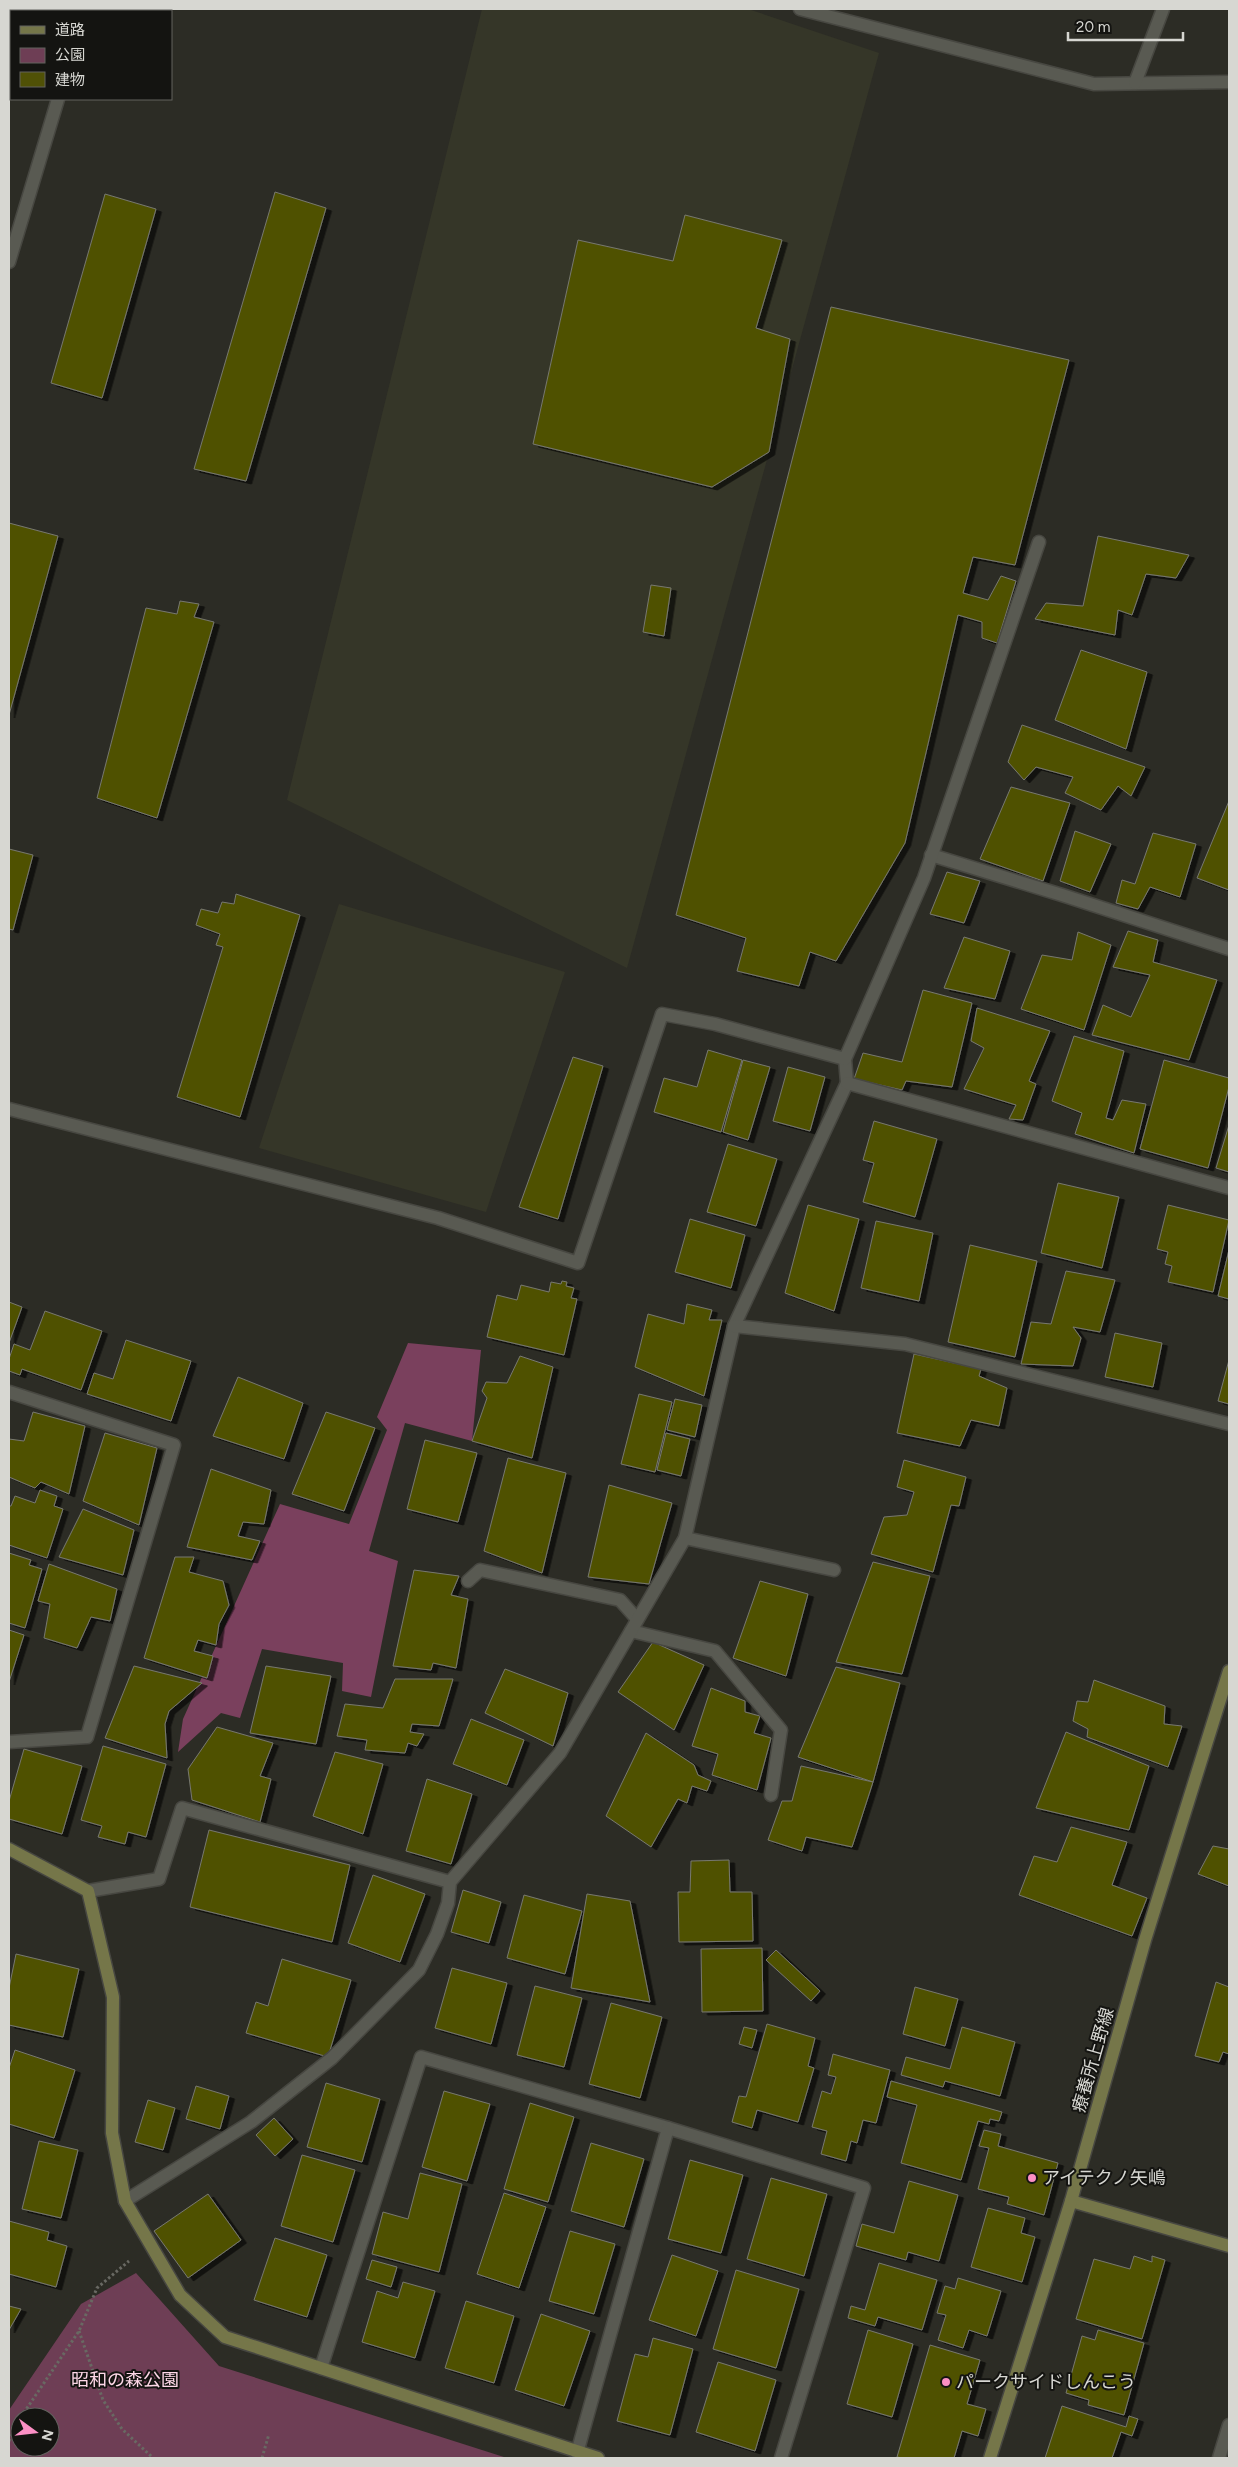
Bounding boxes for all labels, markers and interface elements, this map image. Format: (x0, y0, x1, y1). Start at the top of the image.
legend (10, 10, 172, 100)
scale bar (1068, 10, 1183, 42)
text: 20 m (1076, 18, 1110, 36)
text: 道路 (55, 21, 85, 39)
text: 公園 (55, 46, 85, 64)
text: 建物 (55, 71, 85, 89)
street label: 療養所上野線 (1068, 2005, 1118, 2115)
place label: アイテクノ矢嶋 (1042, 2167, 1166, 2189)
marker: アイテクノ矢嶋 (1026, 2172, 1038, 2184)
park label: 昭和の森公園 (71, 2369, 179, 2391)
place label: パークサイドしんこう (956, 2371, 1136, 2393)
marker: パークサイドしんこう (940, 2376, 952, 2388)
north arrow (10, 2407, 60, 2457)
text: N (37, 2428, 57, 2443)

